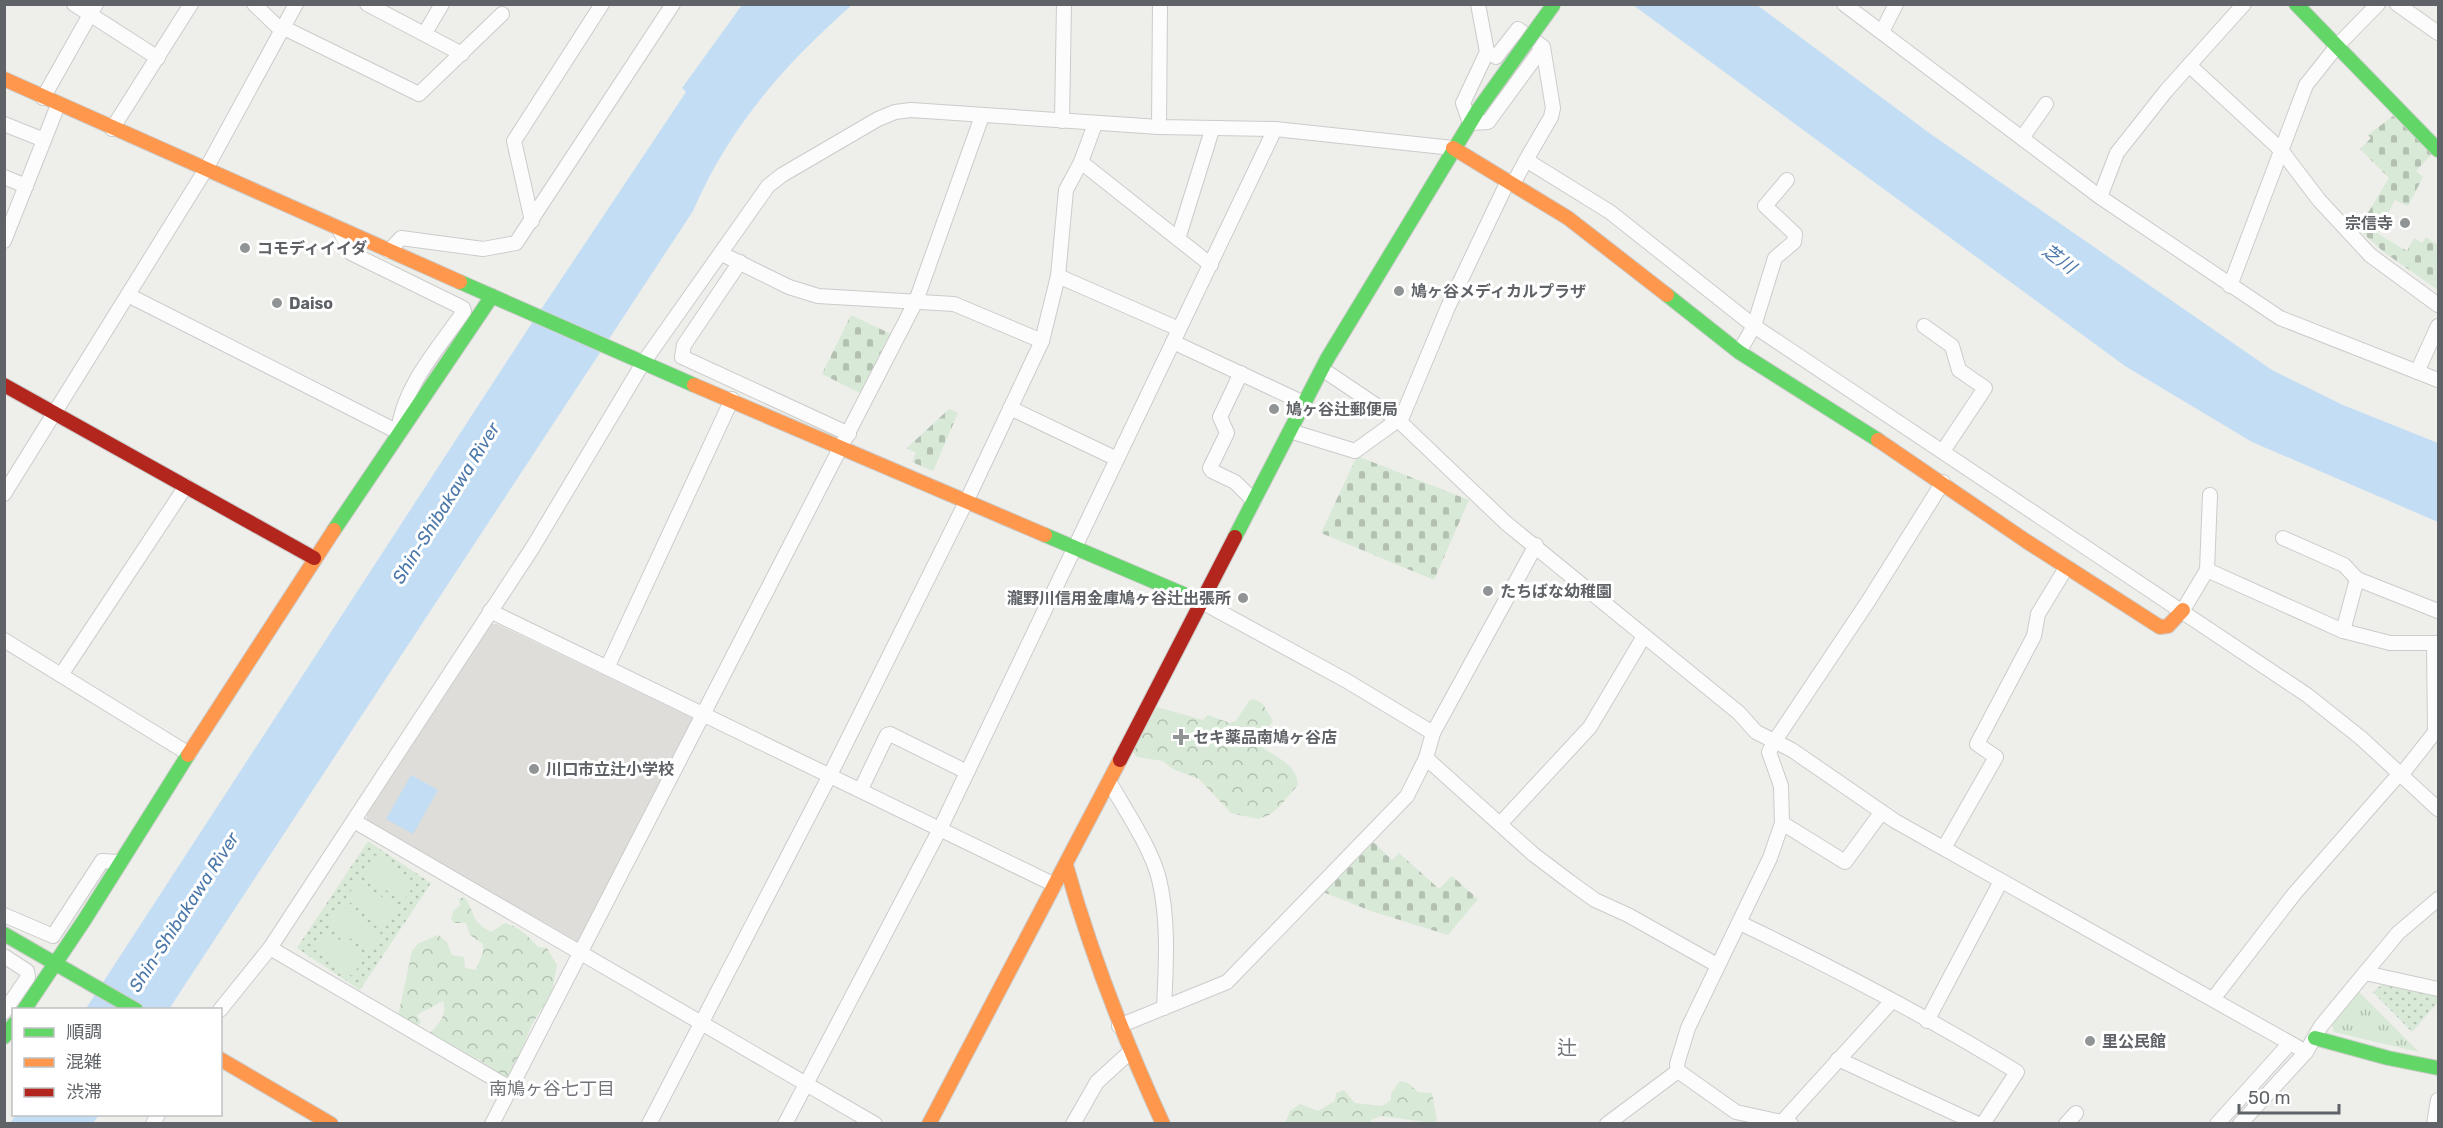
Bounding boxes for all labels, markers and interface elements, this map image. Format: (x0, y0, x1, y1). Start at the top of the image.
place label: 宗信寺 (2345, 214, 2393, 233)
marker: 宗信寺 (2398, 216, 2412, 230)
place label: コモディイイダ (257, 239, 367, 258)
water label: 芝川 (2038, 239, 2082, 280)
marker: コモディイイダ (238, 241, 252, 255)
place label: 鳩ヶ谷メディカルプラザ (1411, 282, 1586, 301)
marker: 鳩ヶ谷メディカルプラザ (1392, 284, 1406, 298)
place label: Daiso (289, 294, 333, 313)
marker: Daiso (270, 296, 284, 310)
place label: 鳩ヶ谷辻郵便局 (1286, 400, 1398, 419)
marker: 鳩ヶ谷辻郵便局 (1267, 402, 1281, 416)
water label: Shin-Shibakawa River (387, 417, 505, 588)
place label: たちばな幼稚園 (1500, 582, 1612, 601)
marker: たちばな幼稚園 (1481, 584, 1495, 598)
place label: 瀧野川信用金庫鳩ヶ谷辻出張所 (1007, 589, 1231, 608)
marker: 瀧野川信用金庫鳩ヶ谷辻出張所 (1236, 591, 1250, 605)
place label: セキ薬品南鳩ヶ谷店 (1193, 728, 1337, 747)
marker: セキ薬品南鳩ヶ谷店 (1174, 730, 1188, 744)
place label: 川口市立辻小学校 (546, 760, 674, 779)
marker: 川口市立辻小学校 (527, 762, 541, 776)
water label: Shin-Shibakawa River (124, 827, 244, 996)
legend (12, 1008, 222, 1116)
text: 順調 (66, 1021, 102, 1043)
place label: 里公民館 (2102, 1032, 2166, 1051)
marker: 里公民館 (2083, 1034, 2097, 1048)
district label: 辻 (1557, 1036, 1577, 1060)
text: 混雑 (66, 1051, 102, 1073)
scale bar (2239, 1077, 2340, 1115)
district label: 南鳩ヶ谷七丁目 (489, 1078, 615, 1100)
text: 渋滞 (66, 1081, 102, 1103)
text: 50 m (2248, 1087, 2291, 1109)

